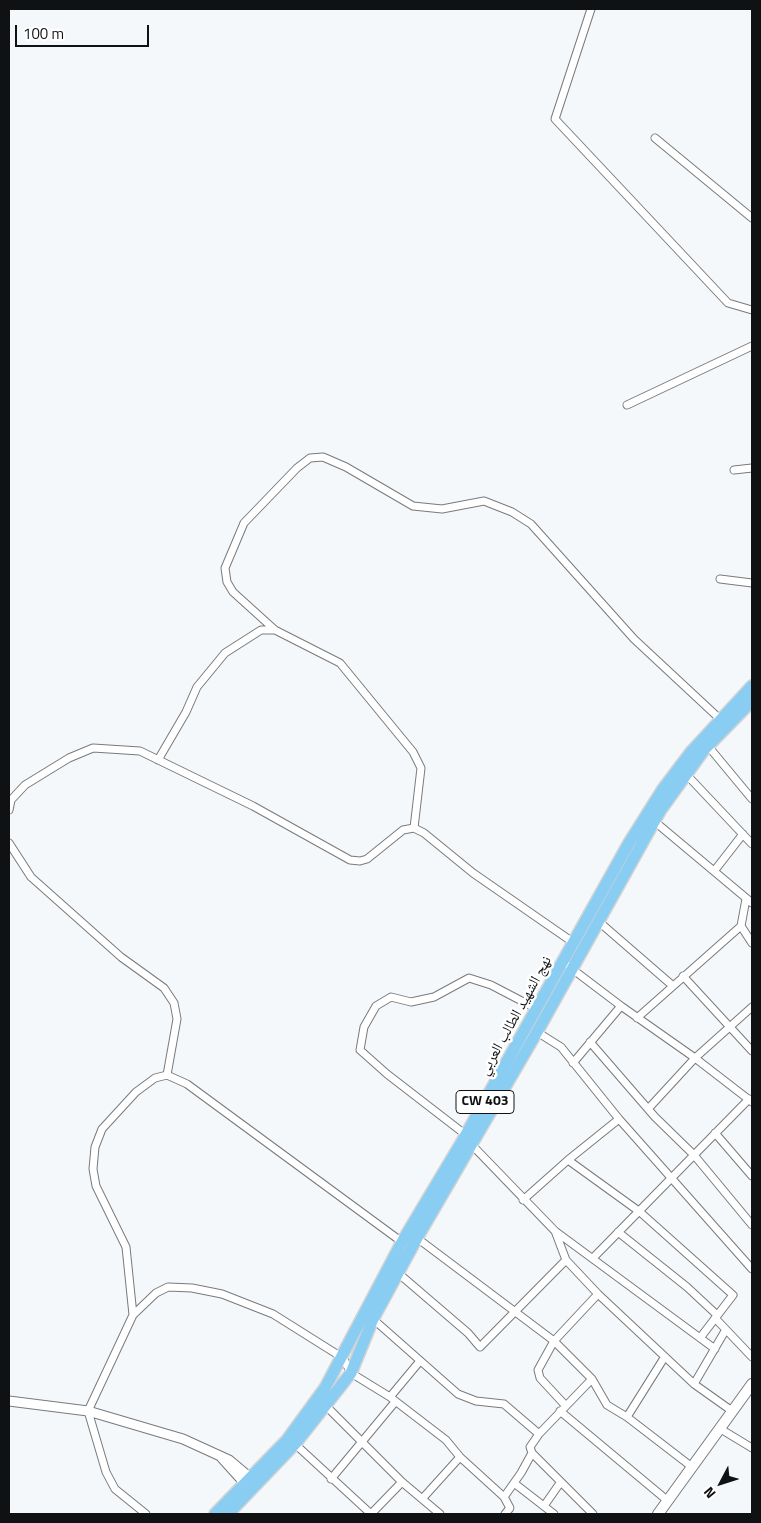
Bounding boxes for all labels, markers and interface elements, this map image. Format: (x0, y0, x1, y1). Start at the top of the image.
scale bar (18, 15, 151, 47)
text: 100 m (23, 22, 64, 45)
street label: نهج الشهيد الطالب العربي (476, 953, 556, 1079)
road number: CW 403 (456, 1090, 514, 1114)
north arrow (696, 1458, 746, 1508)
text: N (698, 1483, 720, 1503)

